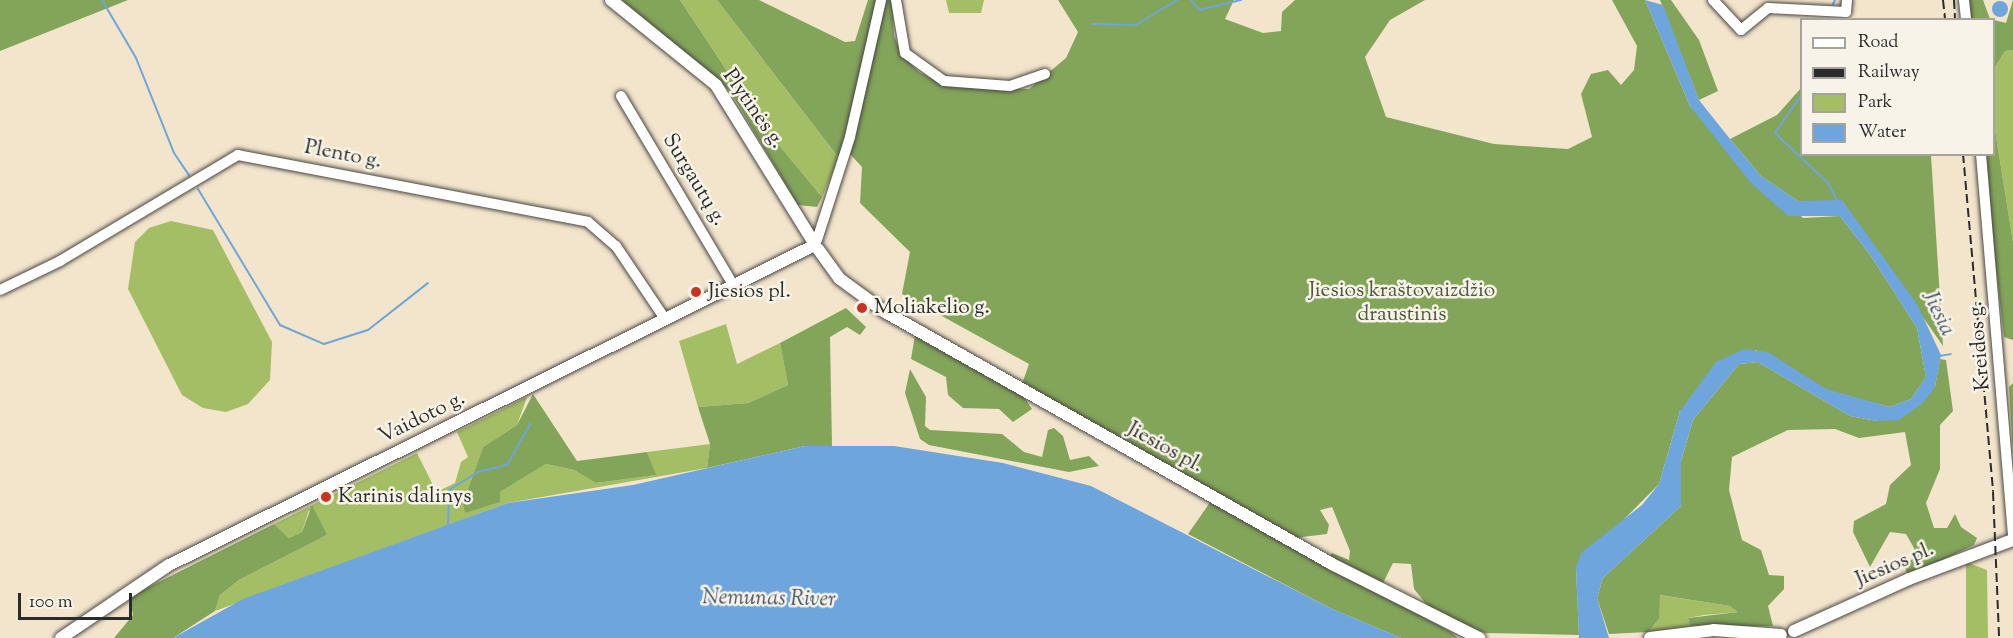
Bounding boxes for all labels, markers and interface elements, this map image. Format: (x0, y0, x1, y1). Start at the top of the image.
legend (1800, 18, 1995, 156)
text: Road (1858, 30, 1898, 56)
text: Railway (1858, 60, 1920, 86)
street label: Plytinės g. (716, 64, 790, 154)
text: Park (1858, 90, 1892, 116)
text: Water (1858, 120, 1906, 146)
street label: Surgautų g. (657, 129, 731, 231)
street label: Plento g. (302, 135, 384, 175)
park label: Jiesios kraštovaizdžio draustinis (1309, 278, 1495, 328)
place label: Jiesios pl. (708, 279, 791, 305)
marker: Jiesios pl. (689, 285, 703, 299)
water label: Jiesia (1915, 287, 1959, 341)
place label: Moliakelio g. (874, 295, 990, 321)
street label: Kreidos g. (1964, 300, 1996, 392)
marker: Moliakelio g. (855, 301, 869, 315)
street label: Vaidoto g. (375, 386, 469, 450)
street label: Jiesios pl. (1123, 417, 1207, 479)
place label: Karinis dalinys (338, 484, 471, 510)
marker: Karinis dalinys (319, 490, 333, 504)
street label: Jiesios pl. (1852, 537, 1938, 593)
scale bar (21, 581, 135, 619)
water label: Nemunas River (702, 586, 836, 614)
text: 100 m (29, 590, 73, 616)

